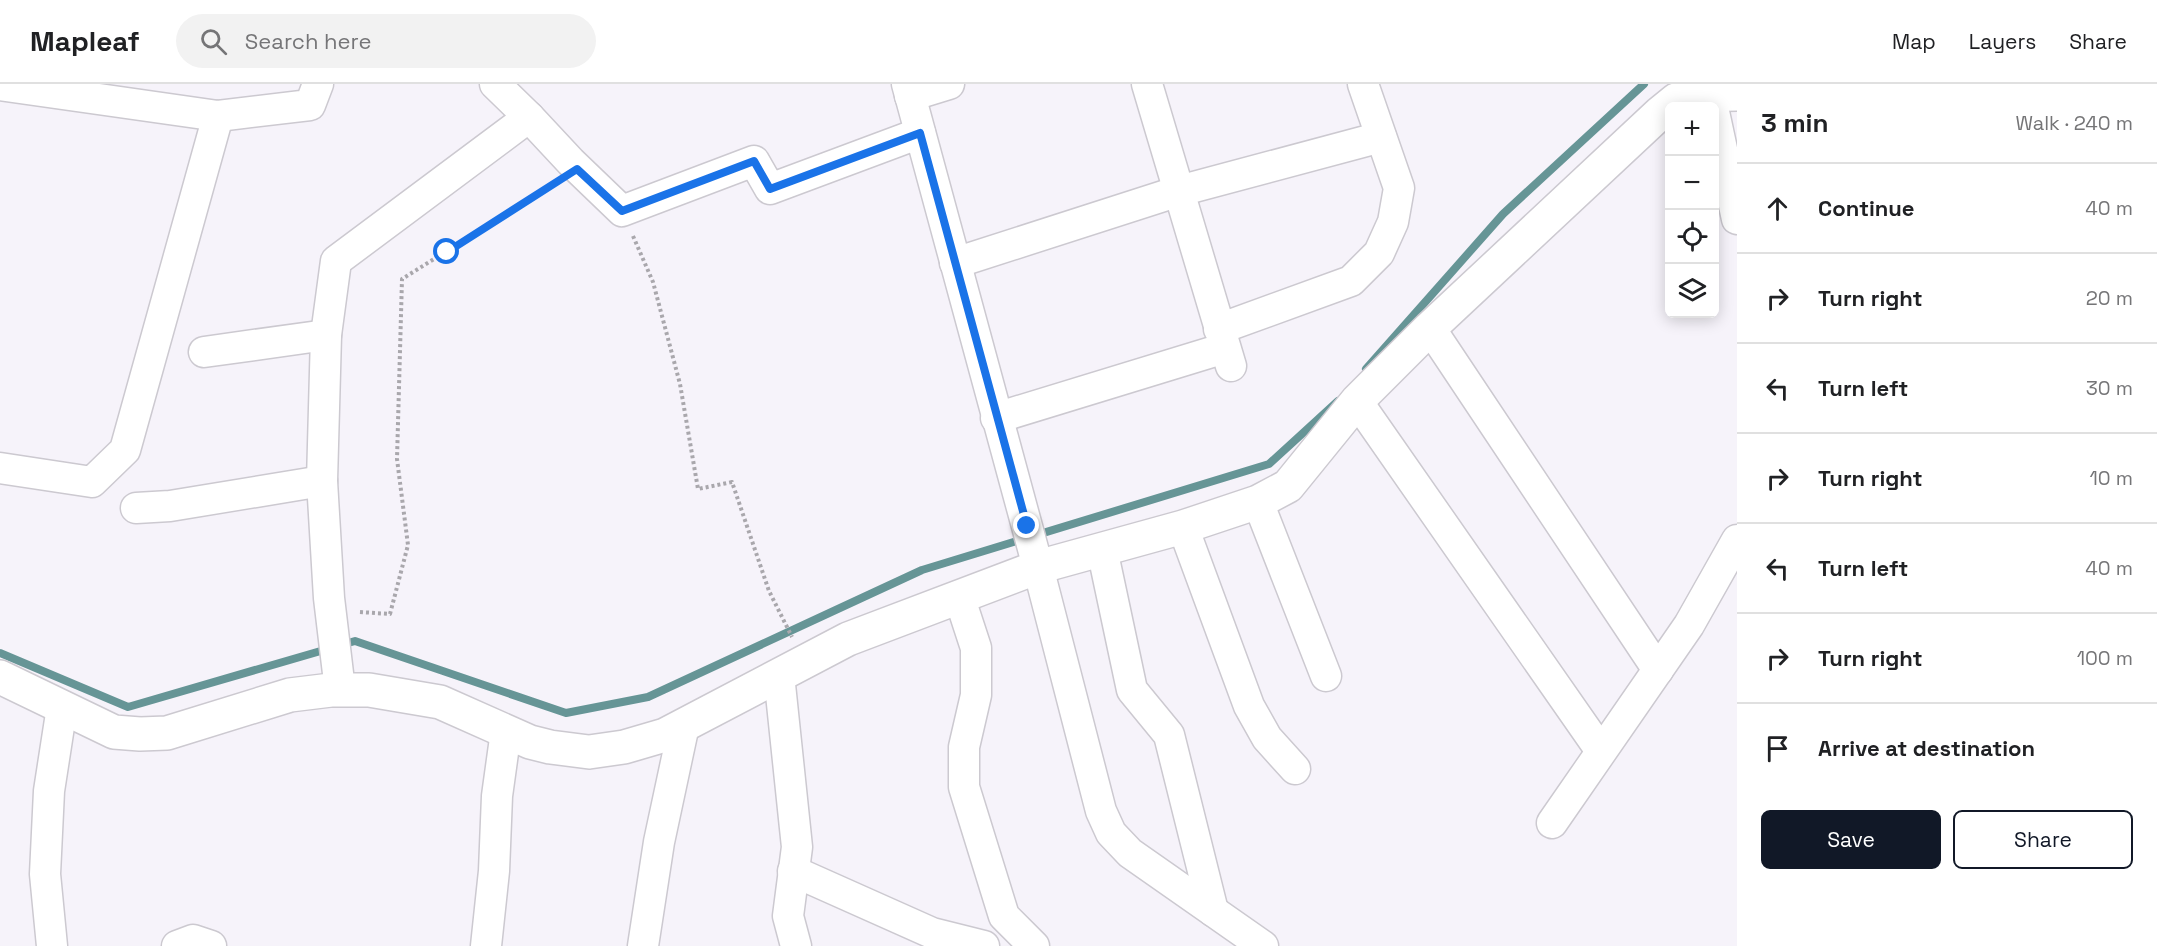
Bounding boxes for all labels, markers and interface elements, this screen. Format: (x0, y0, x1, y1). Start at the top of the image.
search box (176, 14, 596, 68)
text: Mapleaf (30, 23, 140, 59)
icon: search (197, 25, 230, 58)
text: Search here (245, 27, 372, 55)
text: Map (1892, 28, 1936, 55)
text: Layers (1969, 28, 2036, 55)
text: Share (2069, 28, 2127, 55)
map controls (1665, 102, 1719, 318)
button: + (1665, 102, 1719, 156)
text: 3 min (1761, 106, 1829, 140)
text: Walk · 240 m (2015, 110, 2133, 136)
button: − (1665, 156, 1719, 210)
icon: ahead (1761, 192, 1794, 225)
text: Continue (1818, 194, 1914, 222)
text: 40 m (2085, 195, 2133, 221)
button: locate (1665, 210, 1719, 264)
route start (433, 238, 459, 264)
button: layers (1665, 264, 1719, 318)
icon: right (1761, 282, 1794, 315)
text: Turn right (1818, 284, 1923, 312)
text: 20 m (2086, 285, 2133, 311)
icon: left (1761, 372, 1794, 405)
text: Turn left (1818, 374, 1908, 402)
text: 30 m (2086, 375, 2133, 401)
icon: right (1761, 462, 1794, 495)
text: Turn right (1818, 464, 1923, 492)
text: 10 m (2089, 465, 2133, 491)
route end (1013, 512, 1039, 538)
icon: left (1761, 552, 1794, 585)
text: Turn left (1818, 554, 1908, 582)
text: 40 m (2085, 555, 2133, 581)
icon: right (1761, 642, 1794, 675)
text: Turn right (1818, 644, 1923, 672)
text: 100 m (2077, 645, 2133, 671)
icon: arrive (1761, 732, 1794, 765)
text: Arrive at destination (1818, 734, 2035, 762)
button: Save (1761, 810, 1941, 869)
button: Share (1953, 810, 2133, 869)

